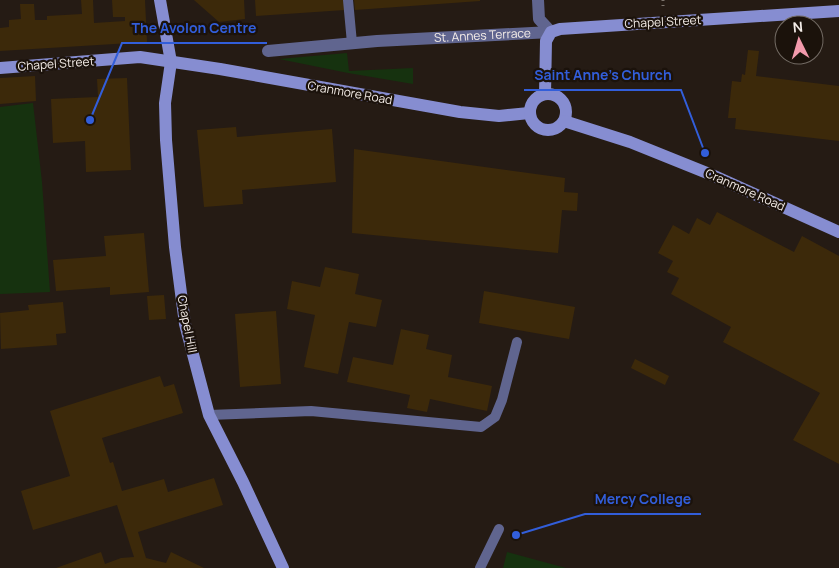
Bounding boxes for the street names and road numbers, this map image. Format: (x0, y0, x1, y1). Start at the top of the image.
street label: Chapel Street (624, 11, 702, 32)
street label: St. Annes Terrace (433, 24, 531, 46)
street label: Chapel Street (17, 52, 95, 75)
street label: Cranmore Road (306, 77, 394, 108)
street label: Cranmore Road (703, 164, 788, 215)
street label: Chapel Hill (174, 294, 201, 354)

